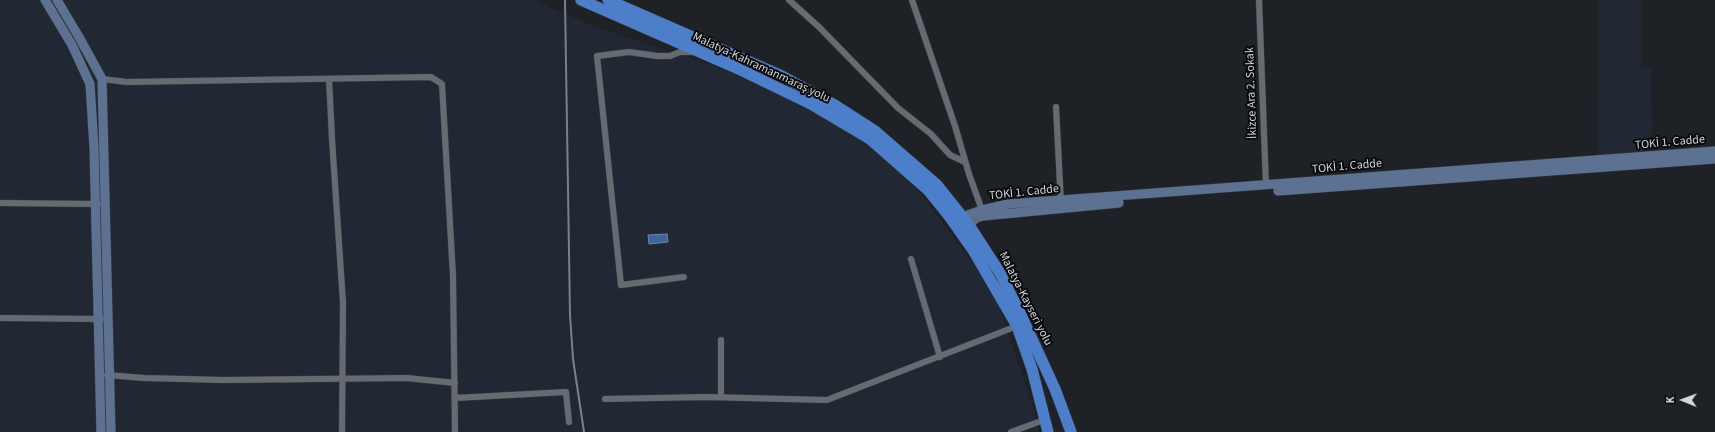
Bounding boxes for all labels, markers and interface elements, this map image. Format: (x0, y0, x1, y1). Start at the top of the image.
street label: Malatya-Kahramanmaraş yolu (690, 30, 832, 106)
street label: İkizce Ara 2. Sokak (1243, 47, 1261, 139)
street label: TOKİ 1. Cadde (1634, 133, 1706, 153)
street label: TOKİ 1. Cadde (1311, 157, 1383, 177)
street label: TOKİ 1. Cadde (988, 182, 1060, 204)
street label: Malatya-Kayseri yolu (995, 250, 1055, 348)
north arrow (1663, 380, 1703, 420)
text: K (1663, 396, 1678, 403)

